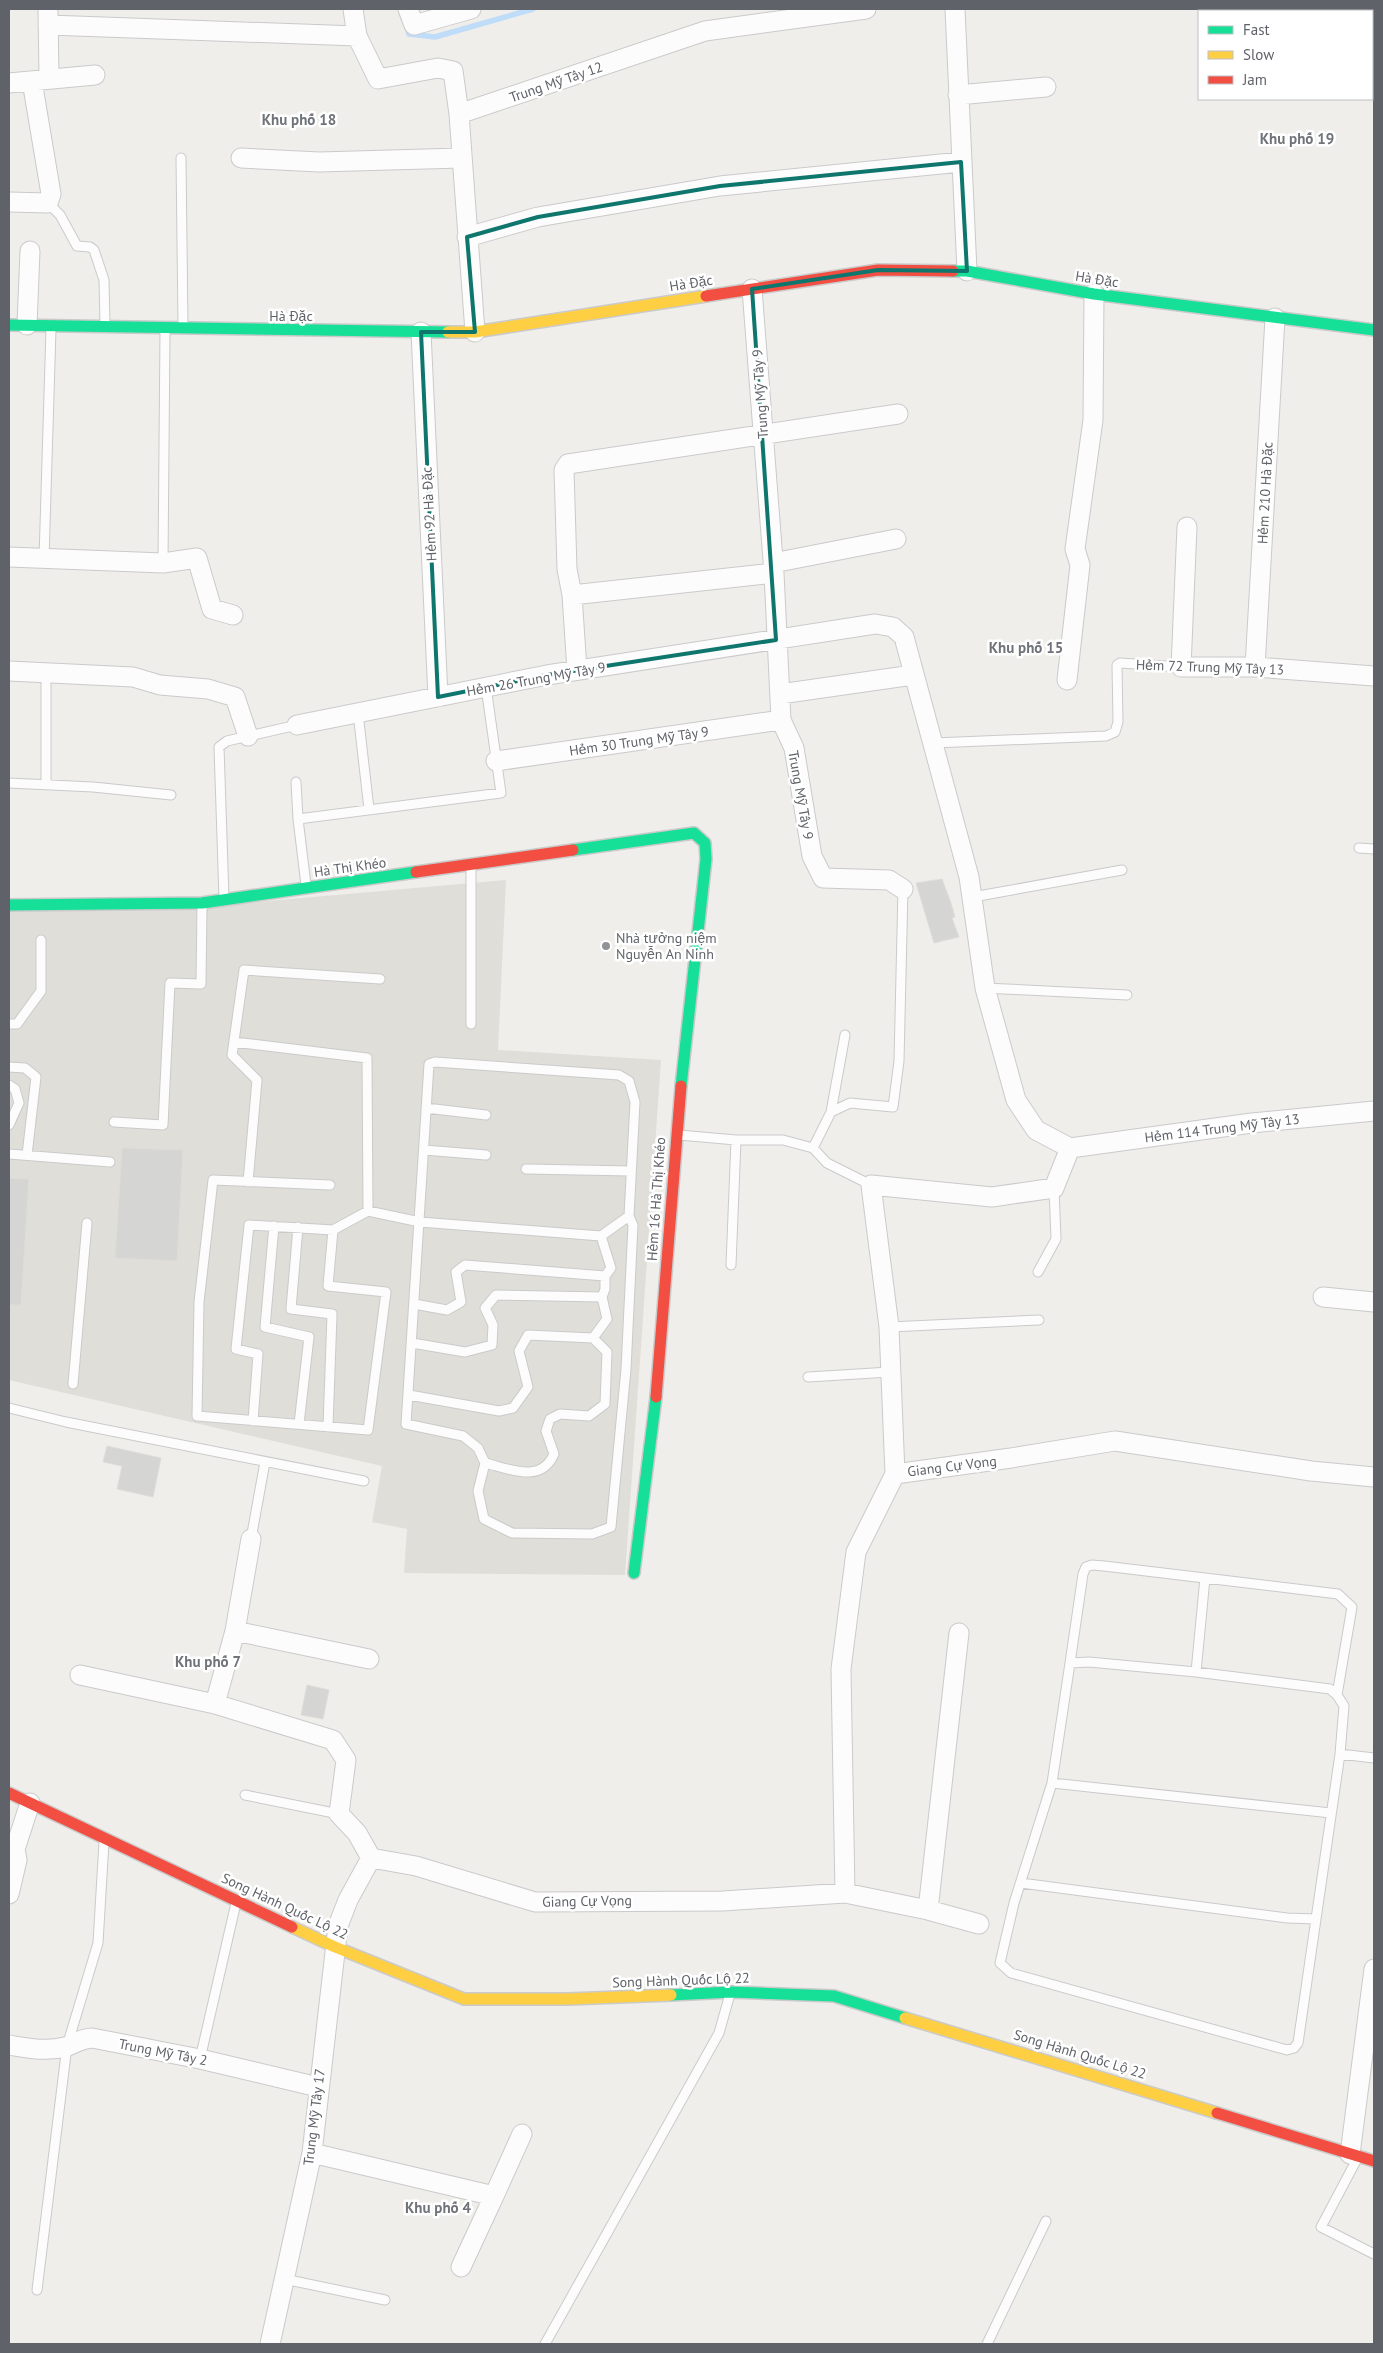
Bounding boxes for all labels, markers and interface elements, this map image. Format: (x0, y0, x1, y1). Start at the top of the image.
legend (1198, 10, 1373, 100)
text: Fast (1243, 20, 1270, 39)
text: Slow (1243, 45, 1274, 64)
street label: Trung Mỹ Tây 12 (507, 58, 605, 106)
text: Jam (1242, 70, 1267, 89)
district label: Khu phố 18 (262, 110, 336, 129)
district label: Khu phố 19 (1260, 129, 1334, 148)
street label: Hà Đặc (1074, 267, 1120, 291)
street label: Hà Đặc (668, 271, 714, 295)
street label: Hà Đặc (269, 307, 313, 325)
street label: Trung Mỹ Tây 9 (748, 349, 772, 439)
street label: Hẻm 210 Hà Đặc (1253, 441, 1277, 545)
street label: Hẻm 92 Hà Đặc (418, 466, 440, 562)
district label: Khu phố 15 (989, 638, 1063, 657)
street label: Hẻm 72 Trung Mỹ Tây 13 (1136, 655, 1284, 679)
street label: Hẻm 26 Trung Mỹ Tây 9 (465, 658, 607, 700)
street label: Hẻm 30 Trung Mỹ Tây 9 (568, 722, 710, 760)
street label: Trung Mỹ Tây 9 (784, 749, 818, 841)
street label: Hà Thị Khéo (313, 853, 387, 881)
place label: Nhà tưởng niệm Nguyễn An Ninh (616, 929, 717, 963)
marker: Nhà tưởng niệm Nguyễn An Ninh (600, 940, 612, 952)
street label: Hẻm 114 Trung Mỹ Tây 13 (1143, 1110, 1301, 1146)
street label: Hẻm 16 Hà Thị Khéo (643, 1137, 669, 1261)
street label: Giang Cự Vọng (906, 1452, 998, 1480)
district label: Khu phố 7 (175, 1652, 241, 1671)
street label: Song Hành Quốc Lộ 22 (219, 1869, 351, 1943)
street label: Giang Cự Vọng (542, 1891, 632, 1911)
street label: Song Hành Quốc Lộ 22 (612, 1969, 750, 1991)
street label: Song Hành Quốc Lộ 22 (1012, 2025, 1148, 2083)
street label: Trung Mỹ Tây 2 (117, 2035, 209, 2069)
street label: Trung Mỹ Tây 17 (299, 2067, 329, 2167)
district label: Khu phố 4 (405, 2198, 471, 2217)

